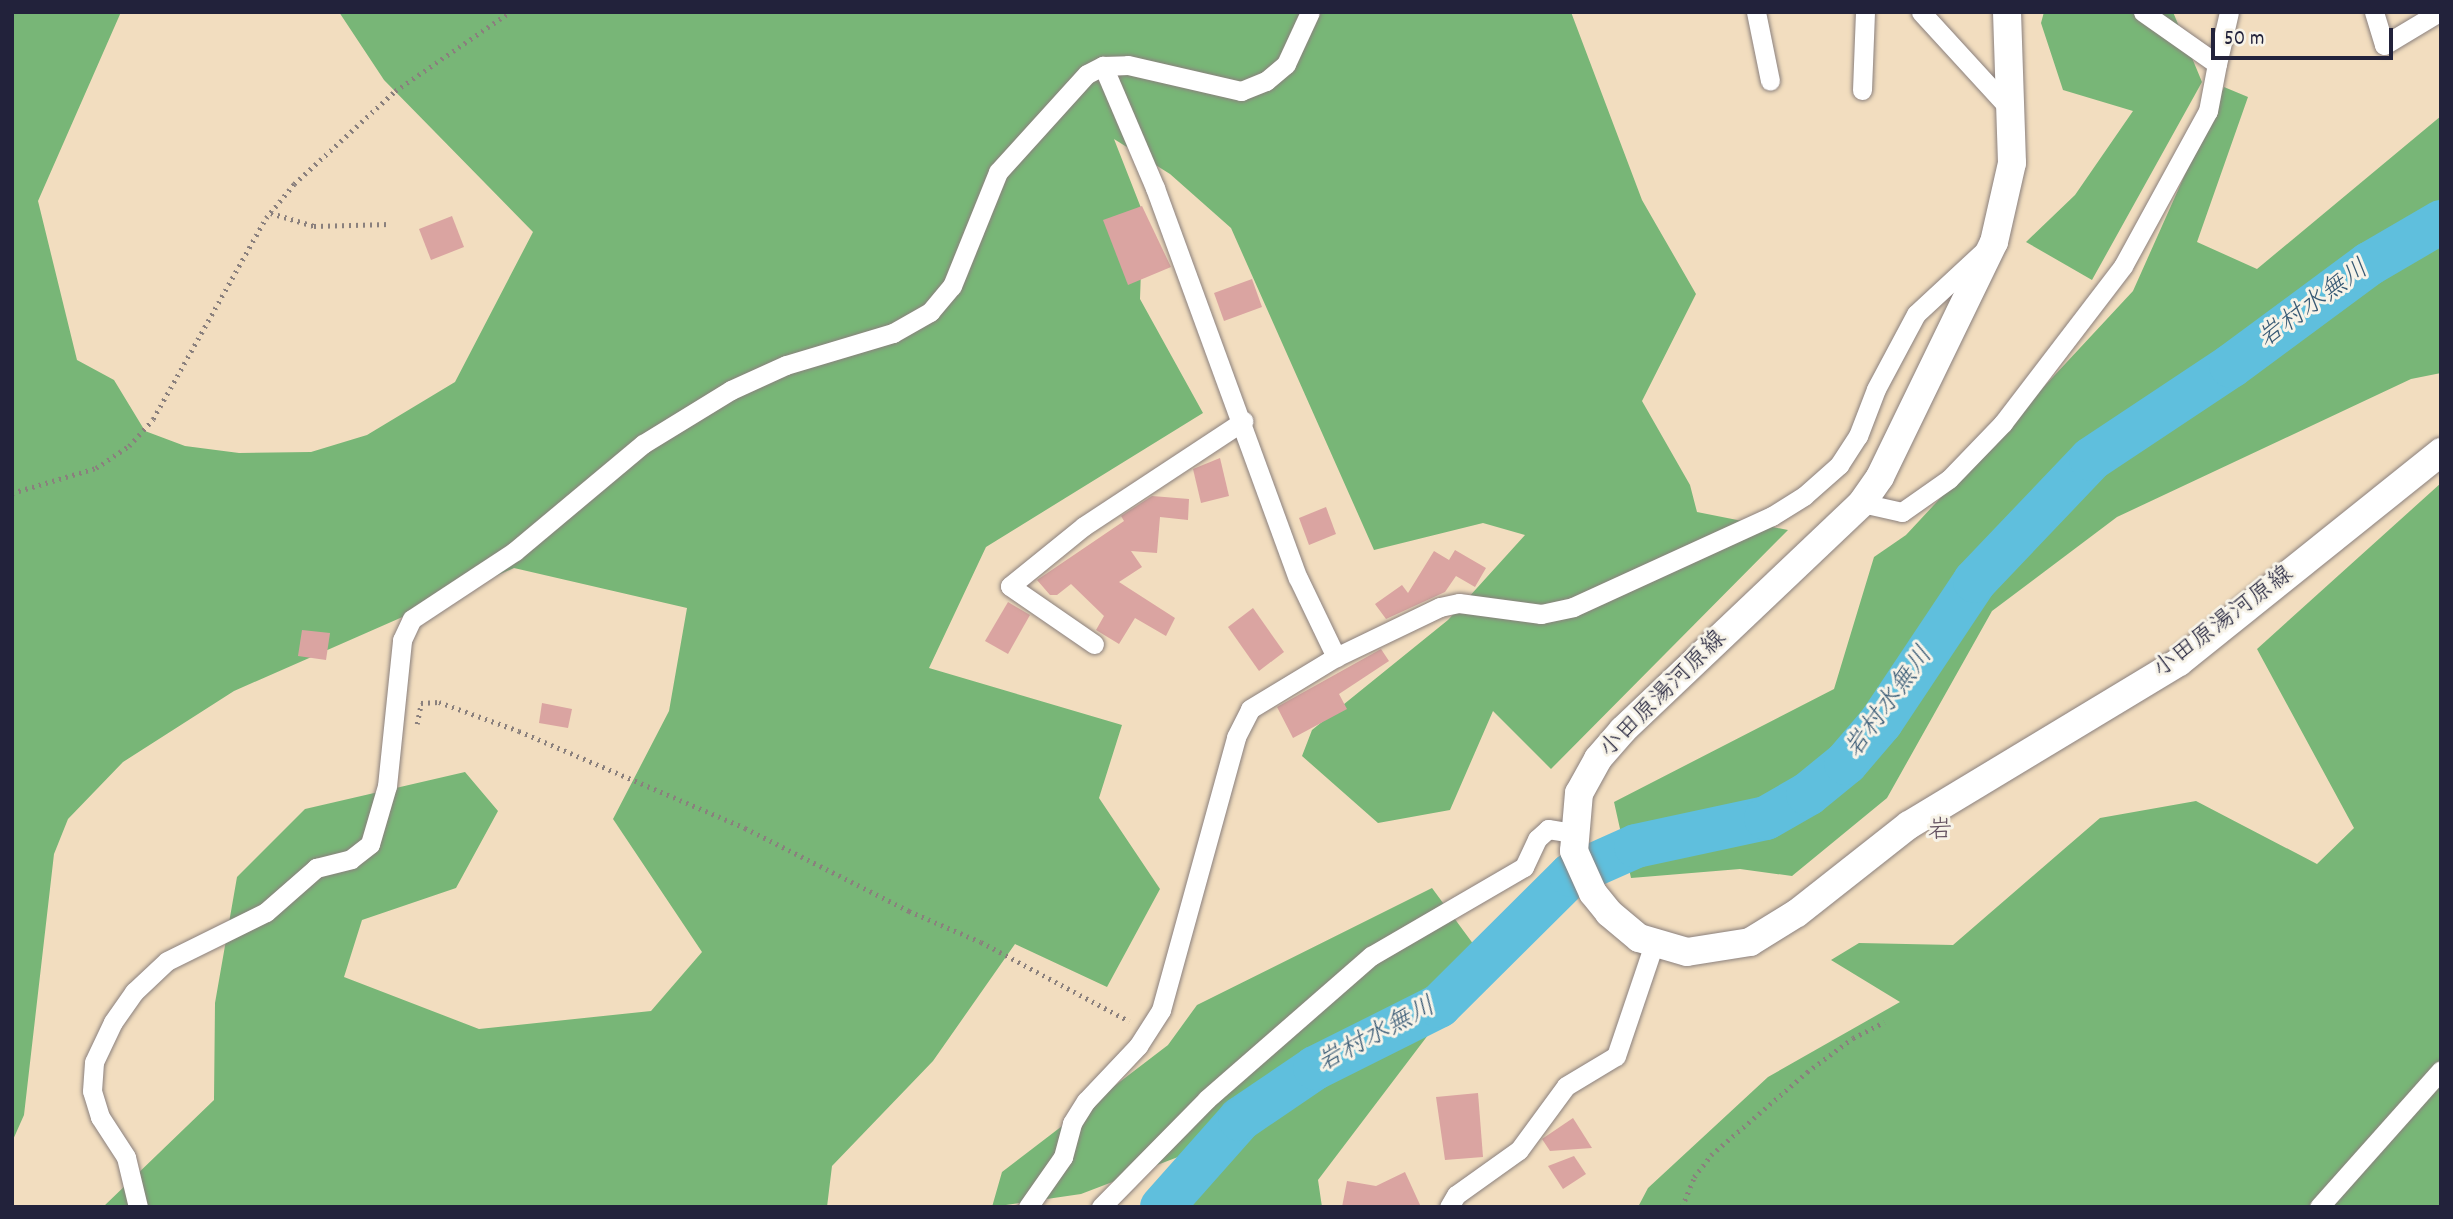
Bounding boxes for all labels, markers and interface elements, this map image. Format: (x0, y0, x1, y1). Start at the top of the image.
scale bar (2215, 14, 2397, 58)
text: 50 m (2224, 25, 2264, 55)
water label: 岩村水無川 (2252, 254, 2376, 356)
street label: 小田原湯河原線 (2148, 561, 2300, 685)
street label: 小田原湯河原線 (1594, 625, 1734, 765)
water label: 岩村水無川 (1839, 641, 1941, 765)
district label: 岩 (1927, 816, 1953, 848)
water label: 岩村水無川 (1312, 992, 1442, 1080)

